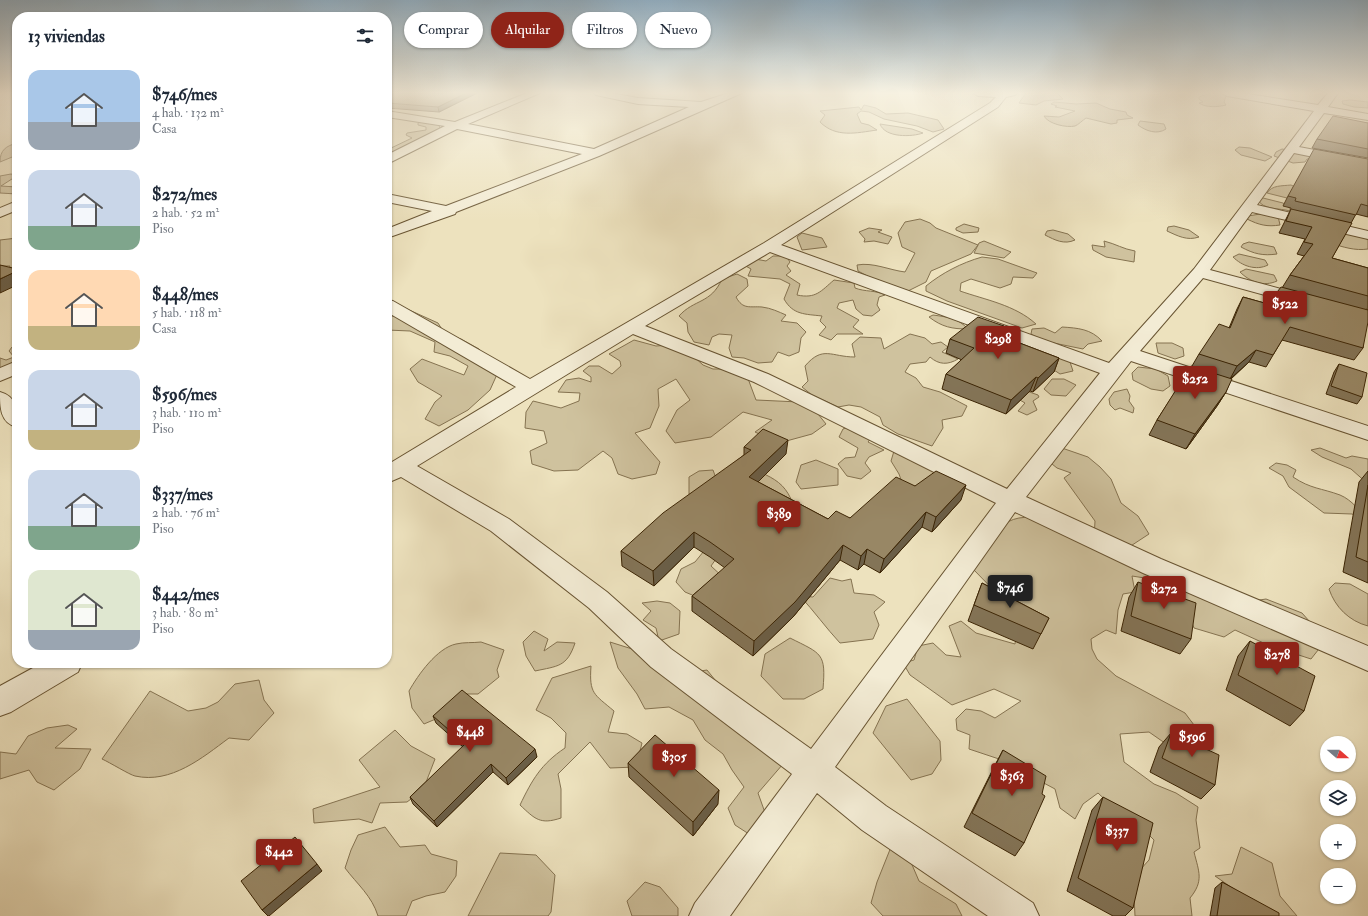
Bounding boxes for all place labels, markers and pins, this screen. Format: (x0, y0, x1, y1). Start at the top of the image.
pin: $522 (1261, 291, 1309, 325)
pin: $298 (974, 326, 1022, 360)
pin: $252 (1171, 366, 1219, 400)
pin: $389 (755, 501, 803, 535)
pin: $746 (986, 575, 1034, 609)
pin: $272 (1140, 576, 1188, 610)
pin: $278 (1253, 642, 1301, 676)
pin: $448 (446, 719, 494, 753)
pin: $596 (1168, 724, 1216, 758)
pin: $305 (650, 744, 698, 778)
pin: $363 (988, 763, 1036, 797)
pin: $337 (1093, 818, 1141, 852)
pin: $442 (255, 839, 303, 873)

